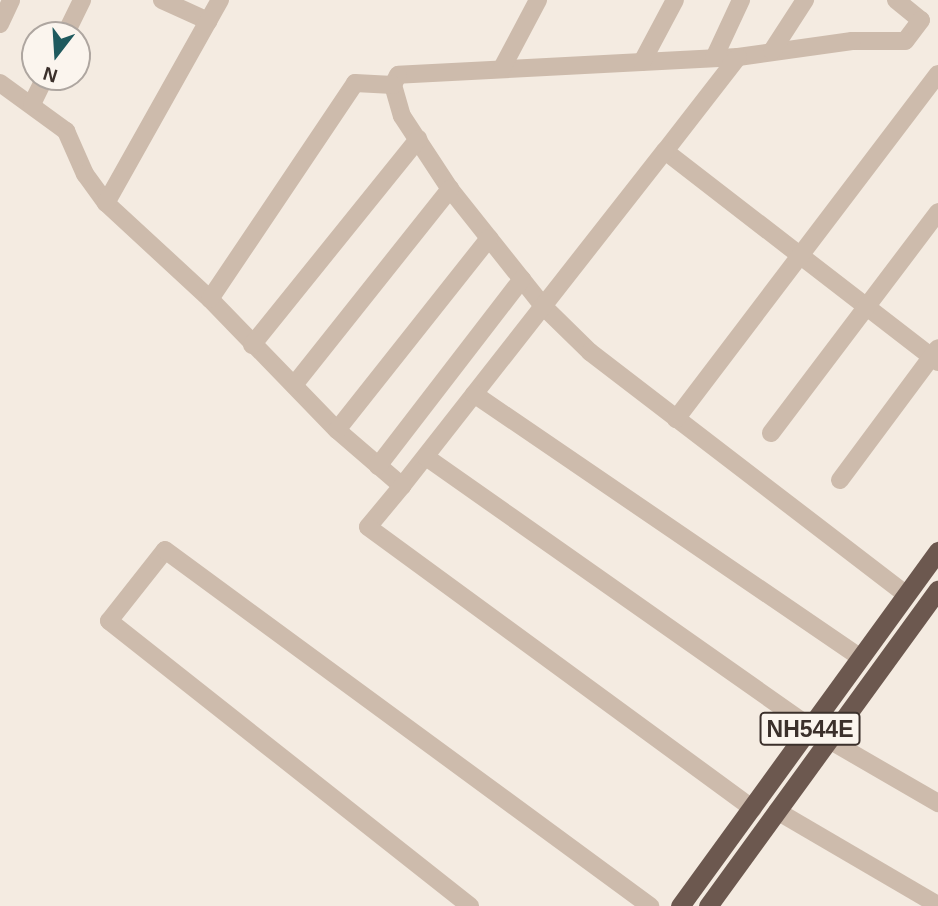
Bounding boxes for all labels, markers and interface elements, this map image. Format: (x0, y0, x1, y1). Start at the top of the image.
north arrow (21, 21, 91, 91)
text: N (41, 63, 60, 87)
road number: NH544E (759, 709, 861, 748)

